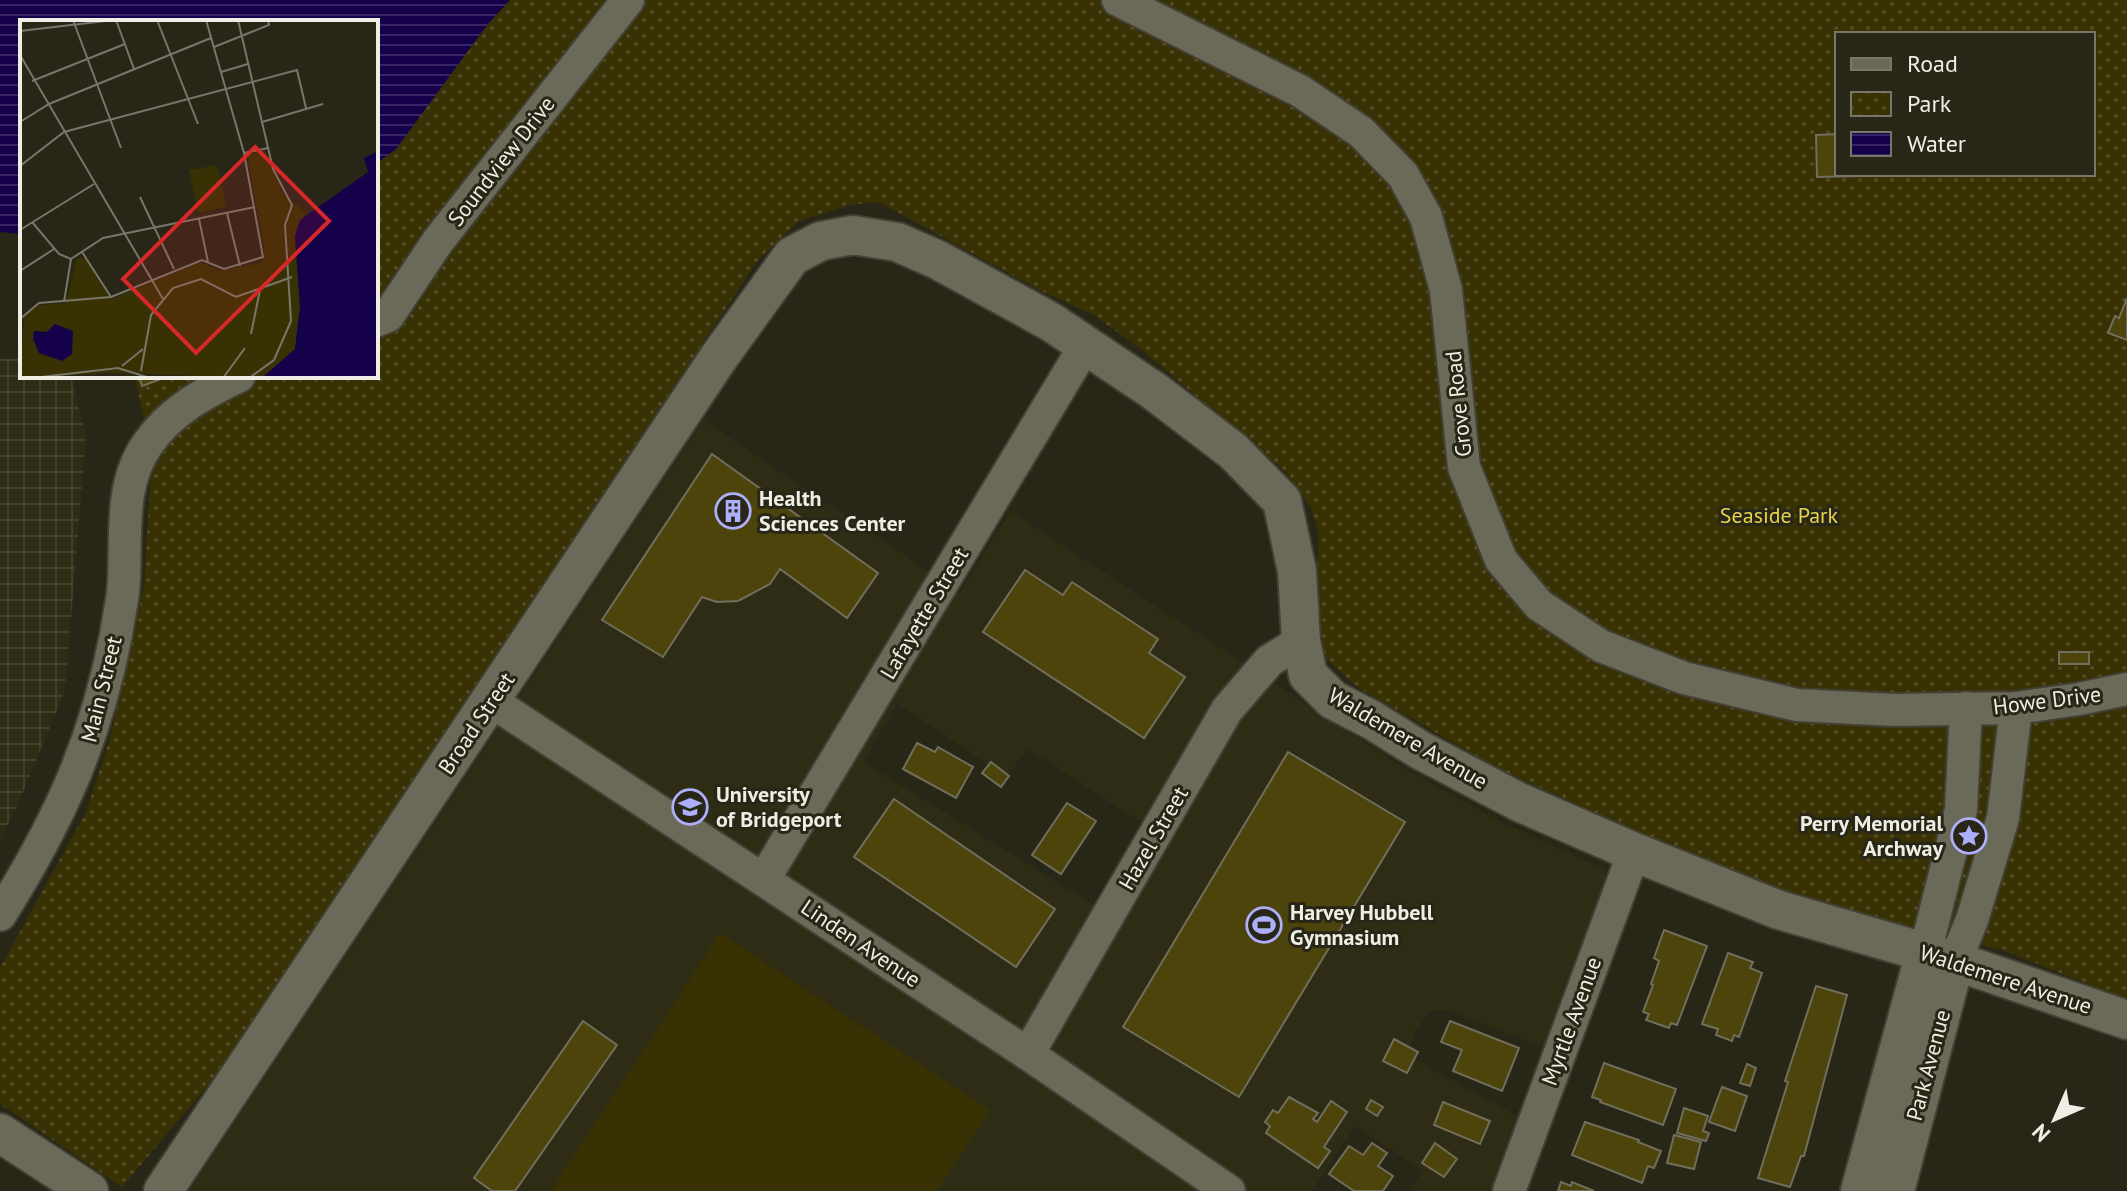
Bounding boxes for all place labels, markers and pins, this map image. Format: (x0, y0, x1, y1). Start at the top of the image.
place label: Health Sciences Center (759, 484, 906, 537)
building icon: Health Sciences Center (714, 492, 752, 530)
place label: University of Bridgeport (716, 780, 842, 833)
school or university icon: University of Bridgeport (671, 788, 709, 826)
place label: Perry Memorial Archway (1800, 809, 1944, 862)
place icon: Perry Memorial Archway (1950, 817, 1988, 855)
place label: Harvey Hubbell Gymnasium (1290, 898, 1434, 951)
sports icon: Harvey Hubbell Gymnasium (1245, 906, 1283, 944)

